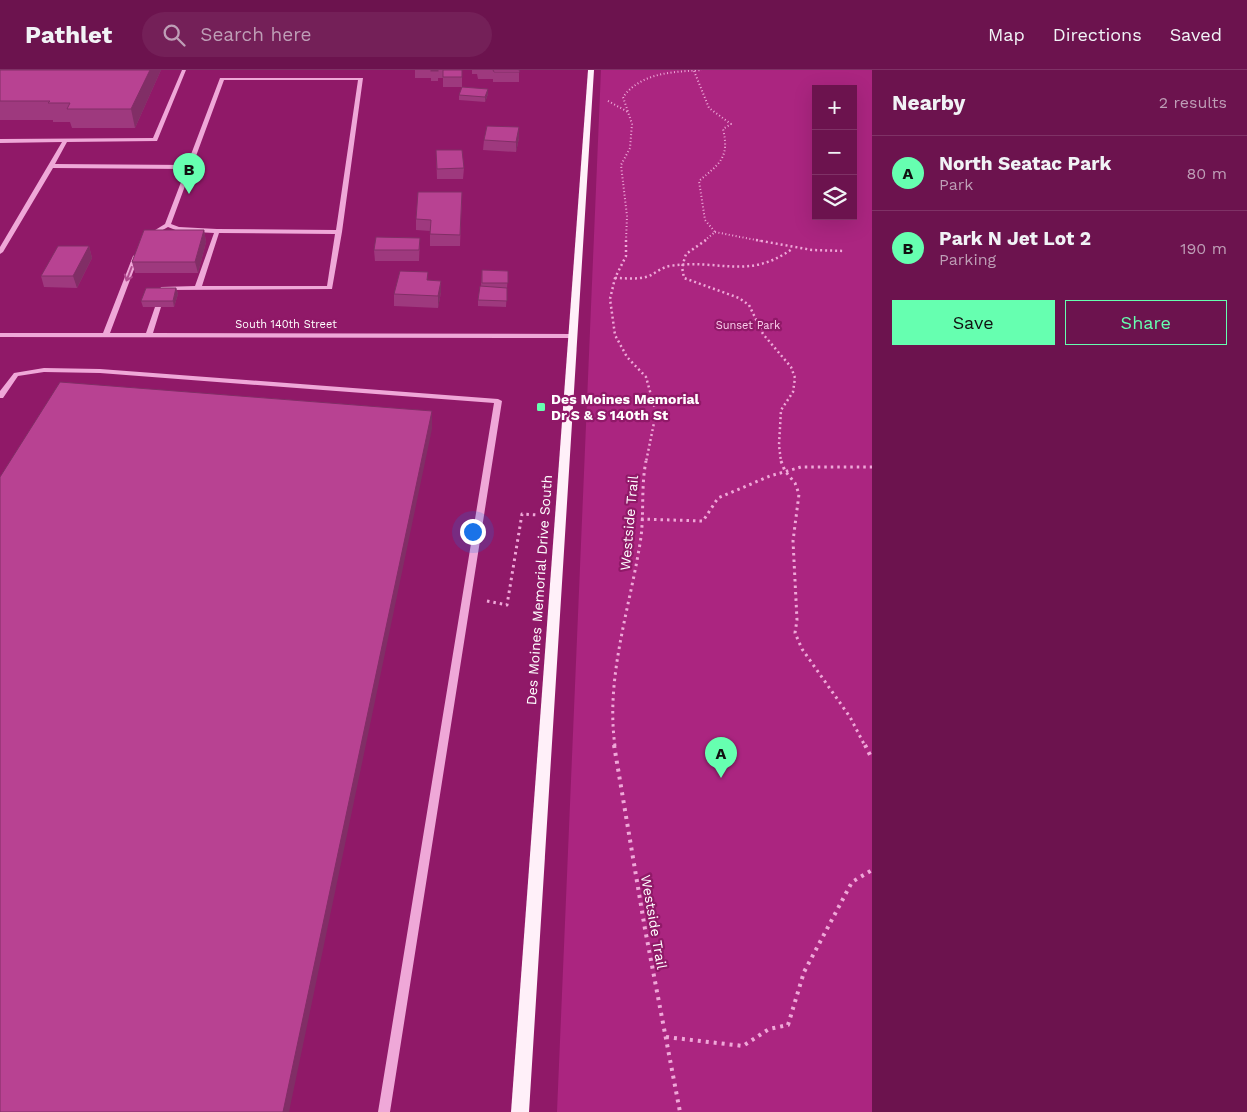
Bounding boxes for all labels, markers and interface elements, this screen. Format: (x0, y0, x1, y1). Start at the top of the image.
search box (142, 12, 492, 57)
text: Pathlet (25, 21, 112, 49)
icon: search (160, 21, 188, 49)
text: Search here (200, 23, 312, 46)
text: Map (988, 24, 1025, 45)
text: Directions (1053, 24, 1142, 45)
text: Saved (1170, 24, 1222, 45)
map controls (812, 85, 857, 220)
button: + (812, 85, 857, 130)
text: Nearby (892, 90, 965, 115)
text: 2 results (1159, 93, 1227, 112)
button: − (812, 130, 857, 175)
text: North Seatac Park (939, 152, 1111, 175)
pin: B (173, 153, 205, 194)
text: A (903, 164, 913, 183)
text: 80 m (1186, 164, 1227, 183)
button: layers (812, 175, 857, 220)
text: Park (939, 175, 973, 194)
text: Park N Jet Lot 2 (939, 227, 1091, 250)
text: B (903, 239, 913, 258)
text: 190 m (1180, 239, 1227, 258)
text: Parking (939, 250, 996, 269)
one-way arrow (124, 266, 133, 282)
button: Save (892, 300, 1055, 345)
button: Share (1065, 300, 1227, 345)
street label: South 140th Street (235, 318, 337, 331)
park label: Sunset Park (716, 319, 780, 332)
place label: Des Moines Memorial Dr S & S 140th St (551, 391, 700, 423)
marker: Des Moines Memorial Dr S & S 140th St (535, 401, 547, 413)
street label: Des Moines Memorial Drive South (523, 474, 555, 706)
street label: Westside Trail (617, 474, 641, 571)
your location (460, 519, 486, 545)
pin: A (705, 737, 737, 778)
street label: Westside Trail (638, 874, 670, 971)

